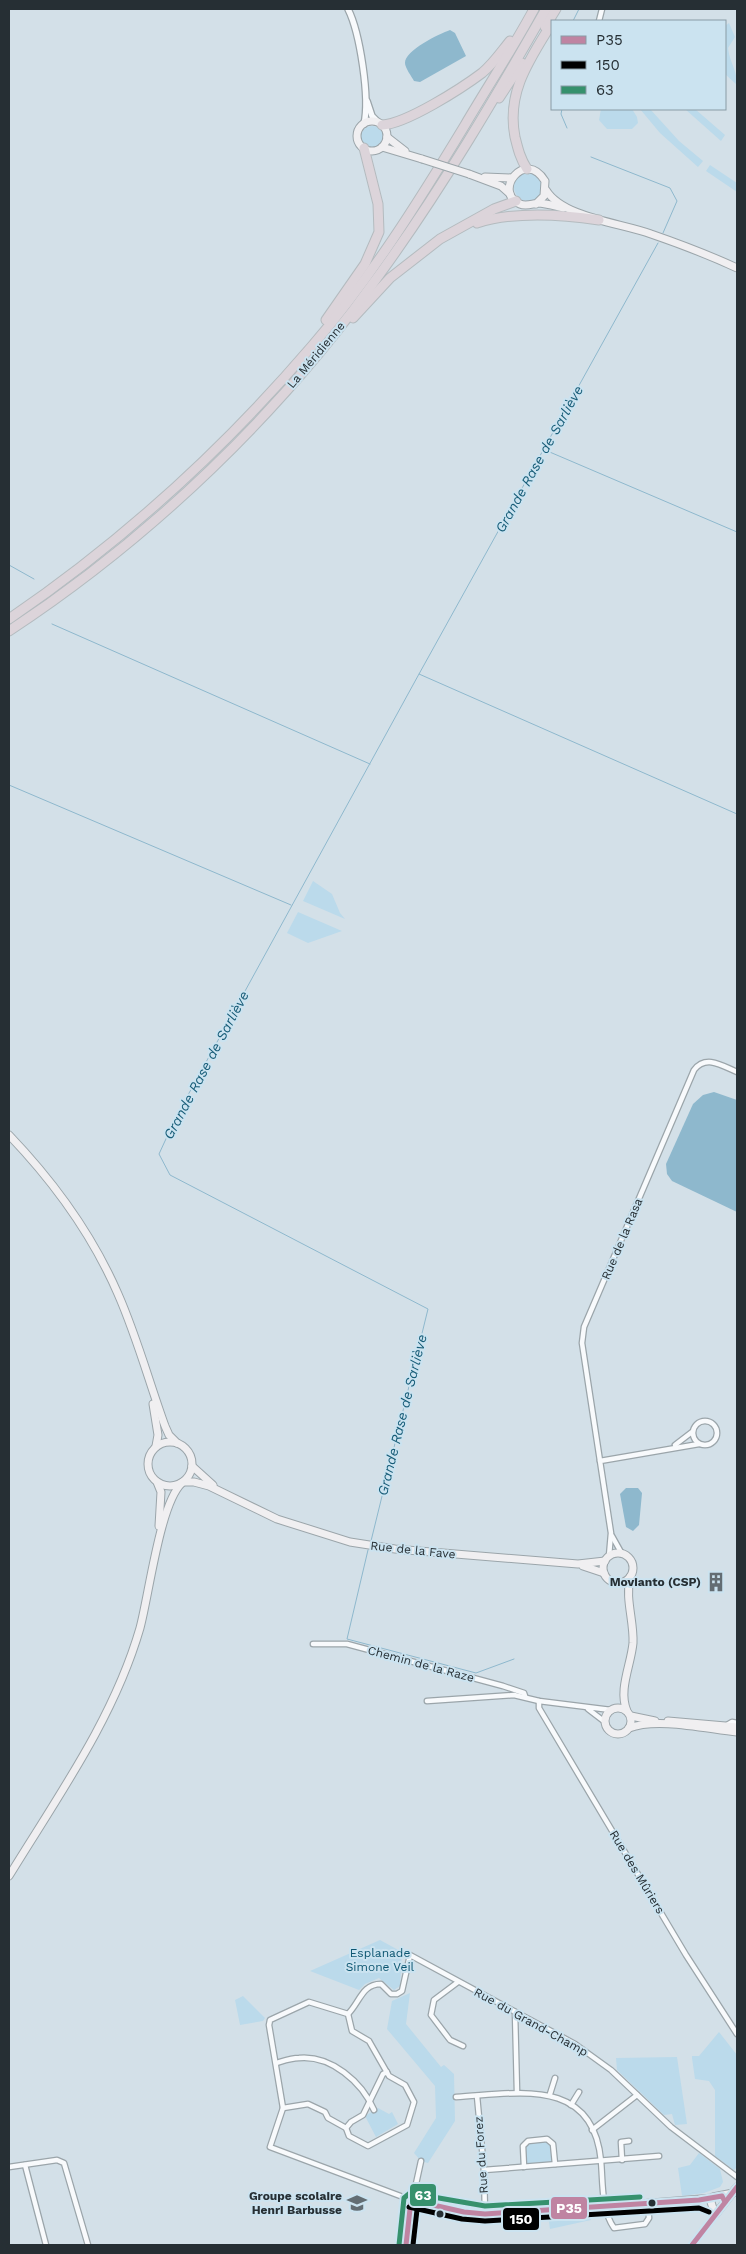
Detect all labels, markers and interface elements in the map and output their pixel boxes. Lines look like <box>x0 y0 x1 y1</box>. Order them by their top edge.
legend <box>551 20 726 110</box>
text: P35 <box>596 31 623 49</box>
text: 150 <box>596 56 620 74</box>
text: 63 <box>596 81 614 99</box>
street label: La Méridienne <box>284 319 348 391</box>
water label: Grande Rase de Sarliève <box>492 383 586 535</box>
water label: Grande Rase de Sarliève <box>160 988 252 1142</box>
street label: Rue de la Rasa <box>599 1196 646 1282</box>
water label: Grande Rase de Sarliève <box>374 1333 430 1497</box>
street label: Rue de la Fave <box>370 1539 456 1561</box>
building icon: Movianto (CSP) <box>705 1571 727 1593</box>
place label: Movianto (CSP) <box>610 1575 701 1589</box>
street label: Chemin de la Raze <box>366 1643 476 1685</box>
street label: Rue des Mûriers <box>607 1828 667 1916</box>
park label: Esplanade Simone Veil <box>346 1946 415 1974</box>
street label: Rue du Grand-Champ <box>472 1985 590 2059</box>
street label: Rue du Forez <box>471 2116 491 2194</box>
line badge: 63 <box>409 2183 437 2207</box>
text: 63 <box>415 2187 431 2203</box>
place label: Groupe scolaire Henri Barbusse <box>249 2189 342 2217</box>
school or university icon: Groupe scolaire Henri Barbusse <box>346 2192 368 2214</box>
line badge: P35 <box>550 2196 588 2220</box>
unlabelled marker <box>647 2198 657 2208</box>
text: P35 <box>556 2200 582 2216</box>
line badge: 150 <box>502 2207 540 2231</box>
unlabelled marker <box>435 2209 445 2219</box>
text: 150 <box>509 2211 533 2227</box>

